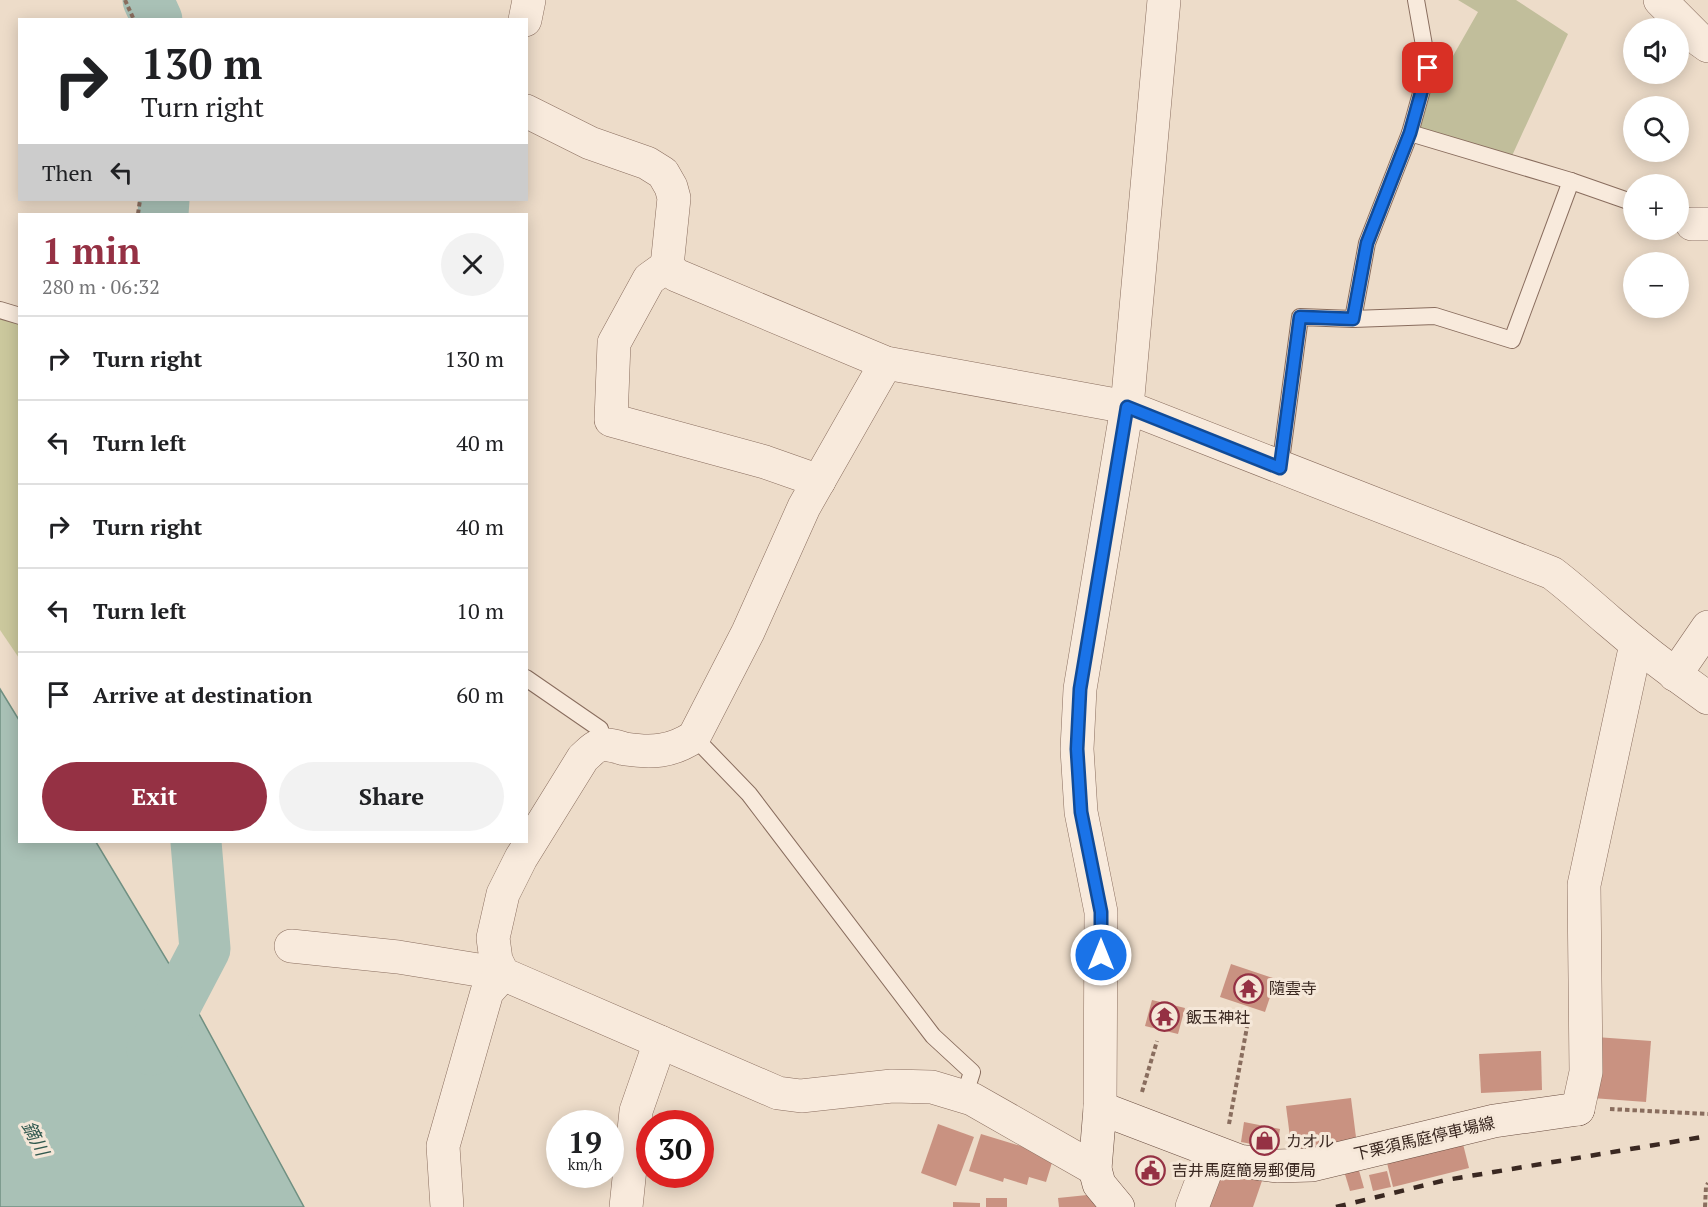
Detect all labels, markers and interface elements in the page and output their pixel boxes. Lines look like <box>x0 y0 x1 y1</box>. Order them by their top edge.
map controls <box>1623 18 1689 318</box>
button: sound <box>1623 18 1689 84</box>
text: 130 m <box>141 35 262 91</box>
icon: right <box>42 42 120 120</box>
pin <box>1402 42 1453 93</box>
icon: arrive <box>1411 51 1444 84</box>
text: Turn right <box>141 89 264 125</box>
button: search <box>1623 96 1689 162</box>
icon: left <box>105 156 138 189</box>
text: Then <box>42 158 93 187</box>
button: + <box>1623 174 1689 240</box>
text: 1 min <box>42 227 140 274</box>
button: close <box>441 233 504 296</box>
button: − <box>1623 252 1689 318</box>
text: 280 m · 06:32 <box>42 273 160 300</box>
icon: right <box>42 342 75 375</box>
text: Turn right <box>93 344 202 373</box>
text: 130 m <box>444 344 504 373</box>
icon: left <box>42 426 75 459</box>
text: Turn left <box>93 428 186 457</box>
text: 40 m <box>456 428 504 457</box>
icon: right <box>42 510 75 543</box>
text: Turn right <box>93 512 202 541</box>
text: 40 m <box>456 512 504 541</box>
icon: left <box>42 594 75 627</box>
text: Turn left <box>93 596 186 625</box>
text: 10 m <box>456 596 504 625</box>
icon: arrive <box>42 678 75 711</box>
text: Arrive at destination <box>93 680 312 709</box>
text: 60 m <box>456 680 504 709</box>
button: Exit <box>42 762 267 831</box>
button: Share <box>279 762 504 831</box>
position arrow <box>1069 923 1133 987</box>
temple icon: 隨雲寺 <box>1232 972 1264 1004</box>
place label: 隨雲寺 <box>1269 977 1317 999</box>
temple icon: 飯玉神社 <box>1149 1001 1181 1033</box>
place label: 飯玉神社 <box>1186 1006 1250 1028</box>
speed limit sign: 30 <box>636 1110 714 1188</box>
street label: 下栗須馬庭停車場線 <box>1351 1111 1497 1165</box>
water label: 鏑川 <box>17 1117 56 1161</box>
text: 19 <box>568 1122 602 1162</box>
shop icon: カオル <box>1249 1125 1281 1157</box>
place label: カオル <box>1286 1130 1334 1152</box>
text: km/h <box>568 1154 602 1174</box>
public building icon: 吉井馬庭簡易郵便局 <box>1135 1154 1167 1186</box>
place label: 吉井馬庭簡易郵便局 <box>1172 1159 1316 1181</box>

